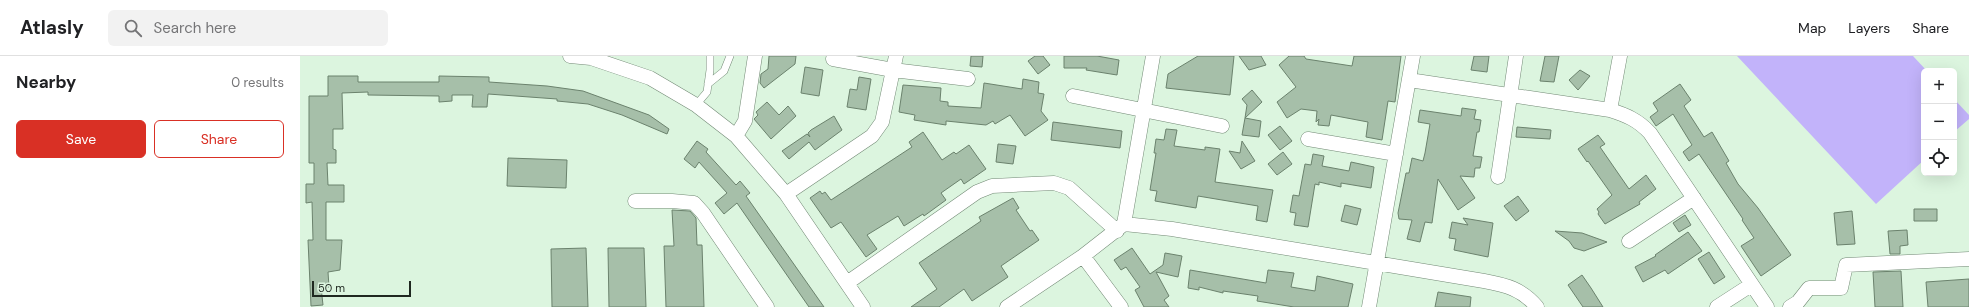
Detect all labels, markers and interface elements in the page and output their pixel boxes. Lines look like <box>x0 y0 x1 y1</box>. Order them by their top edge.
search box <box>108 10 388 46</box>
text: Atlasly <box>20 15 84 40</box>
icon: search <box>122 17 144 39</box>
text: Search here <box>154 18 236 38</box>
text: Map <box>1798 19 1826 37</box>
text: Layers <box>1848 19 1890 37</box>
text: Share <box>1912 19 1949 37</box>
map controls <box>1921 68 1957 176</box>
button: + <box>1921 68 1957 104</box>
text: Nearby <box>16 71 76 93</box>
text: 0 results <box>231 74 284 91</box>
button: − <box>1921 104 1957 140</box>
button: Save <box>16 120 146 158</box>
button: Share <box>154 120 284 158</box>
button: locate <box>1921 140 1957 176</box>
scale bar <box>312 279 411 298</box>
text: 50 m <box>318 281 345 295</box>

